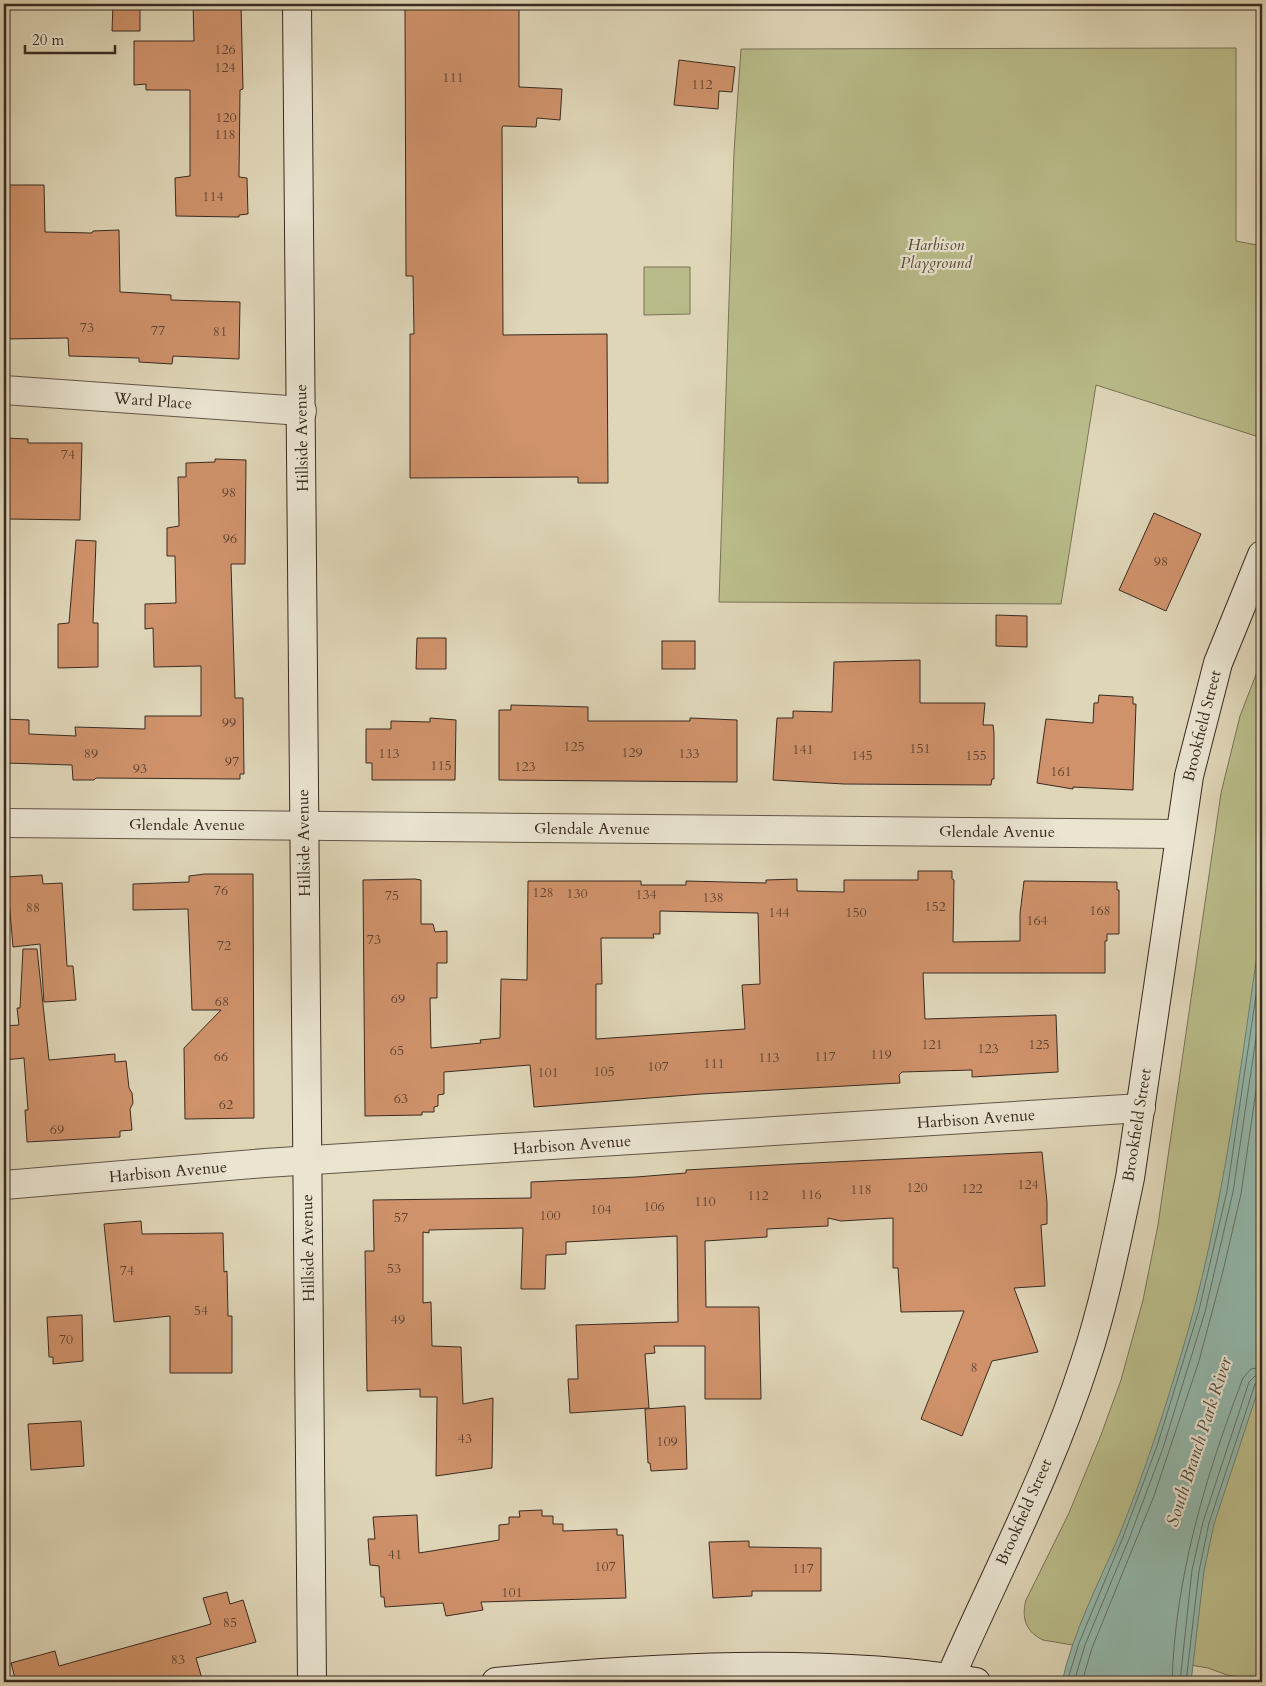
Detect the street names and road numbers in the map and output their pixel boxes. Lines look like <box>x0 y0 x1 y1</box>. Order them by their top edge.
street label: Hillside Avenue <box>290 384 314 492</box>
street label: Ward Place <box>112 387 193 415</box>
street label: Brookfield Street <box>1178 668 1226 784</box>
street label: Hillside Avenue <box>292 789 316 897</box>
street label: Glendale Avenue <box>129 814 245 836</box>
street label: Glendale Avenue <box>534 818 650 840</box>
street label: Glendale Avenue <box>939 821 1055 843</box>
street label: Brookfield Street <box>1117 1067 1157 1183</box>
street label: Harbison Avenue <box>916 1104 1036 1134</box>
street label: Harbison Avenue <box>512 1130 632 1160</box>
street label: Harbison Avenue <box>108 1156 228 1188</box>
street label: Hillside Avenue <box>296 1194 320 1302</box>
street label: Brookfield Street <box>991 1455 1057 1569</box>

